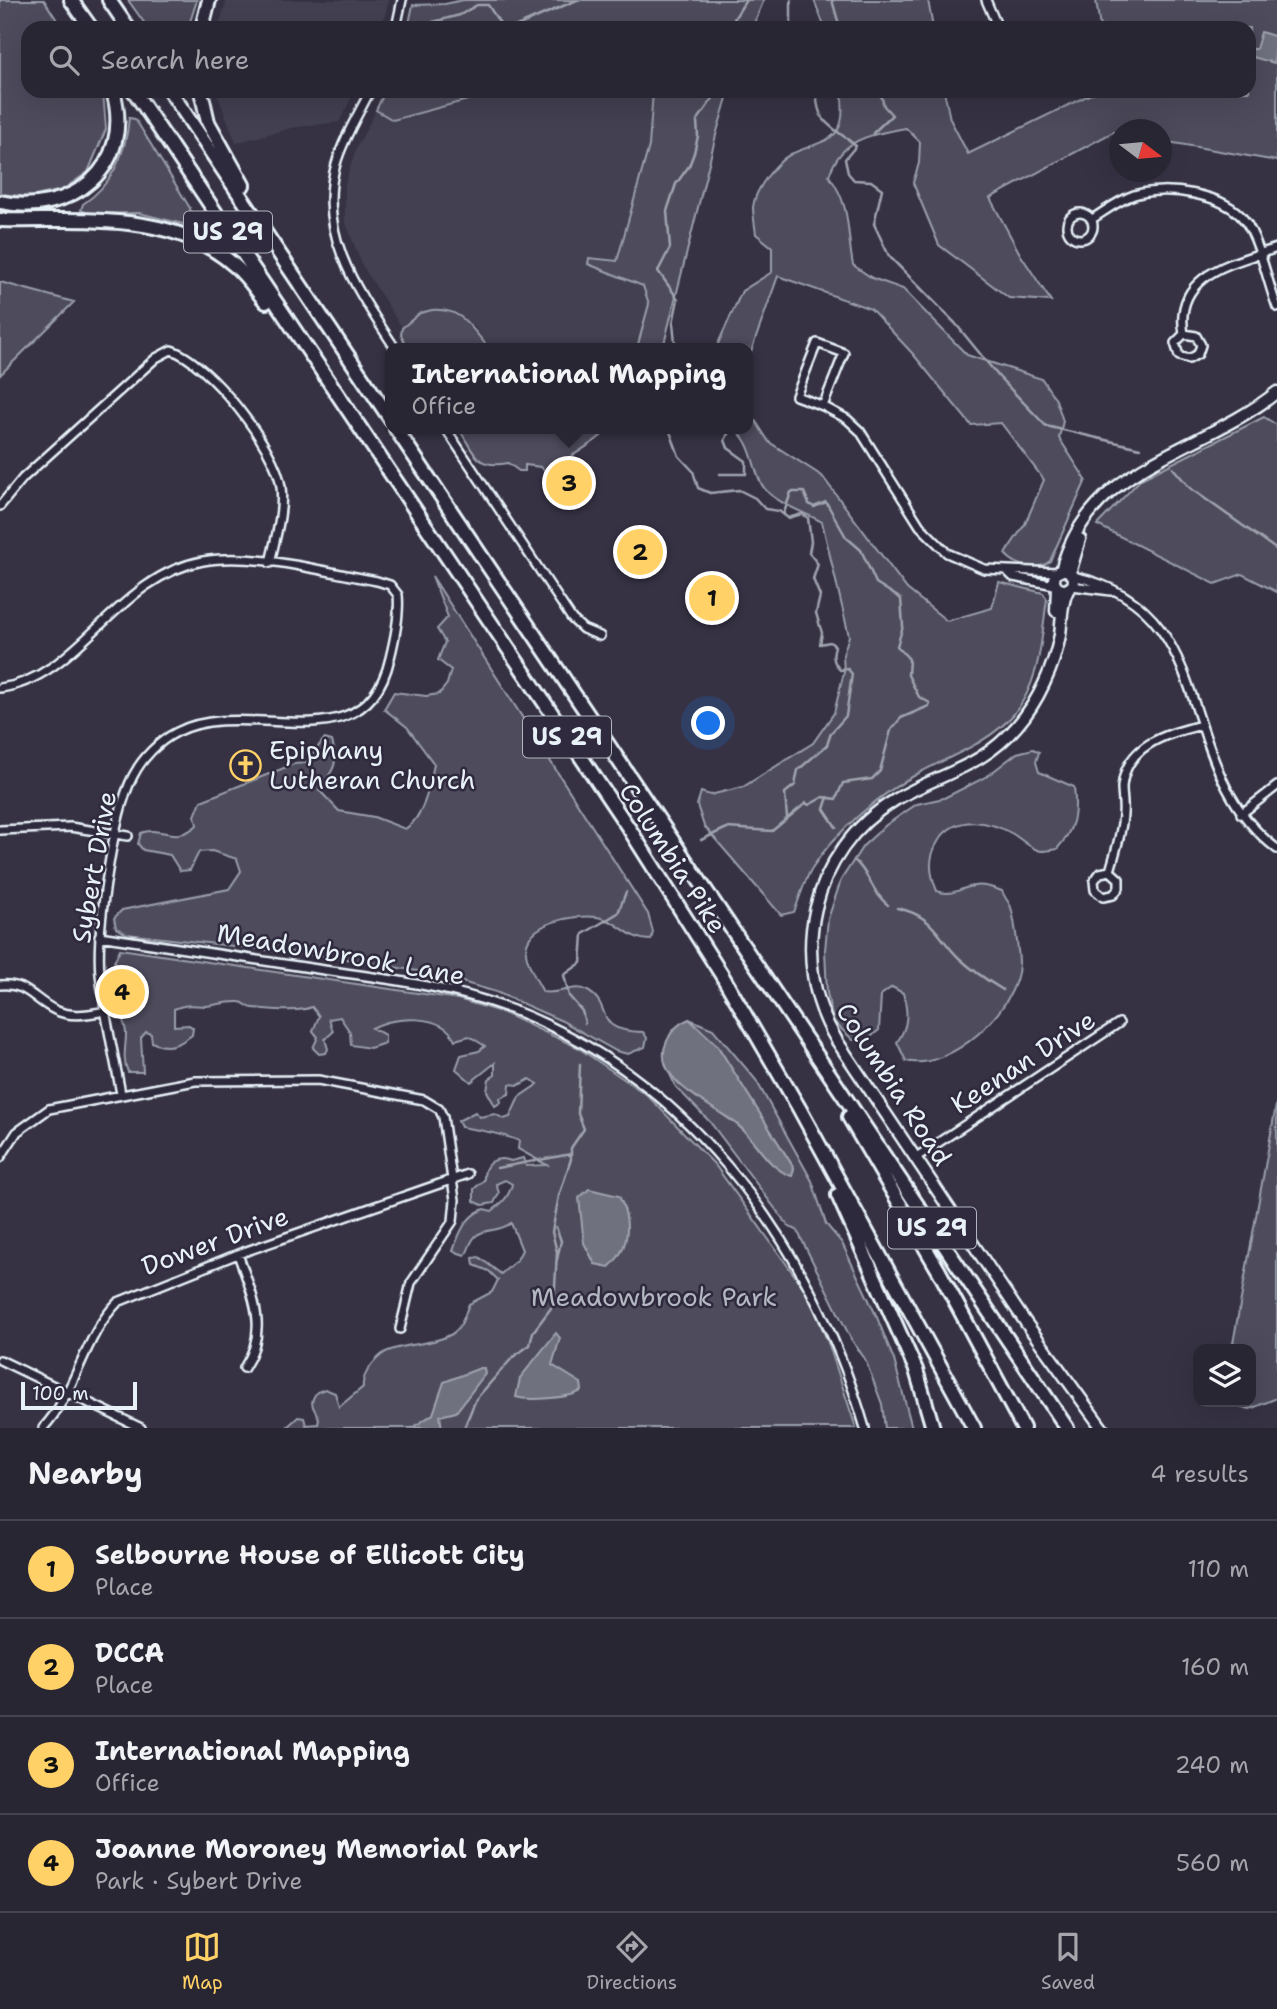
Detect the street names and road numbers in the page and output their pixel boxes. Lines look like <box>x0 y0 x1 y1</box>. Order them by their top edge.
road number: US 29 <box>184 212 272 253</box>
road number: US 29 <box>523 716 611 758</box>
street label: Columbia Pike <box>612 775 735 940</box>
street label: Sybert Drive <box>63 788 124 946</box>
street label: Meadowbrook Lane <box>214 914 468 993</box>
street label: Columbia Road <box>829 995 960 1172</box>
street label: Keenan Drive <box>944 1002 1102 1121</box>
street label: Dower Drive <box>137 1198 293 1283</box>
road number: US 29 <box>888 1208 976 1248</box>

